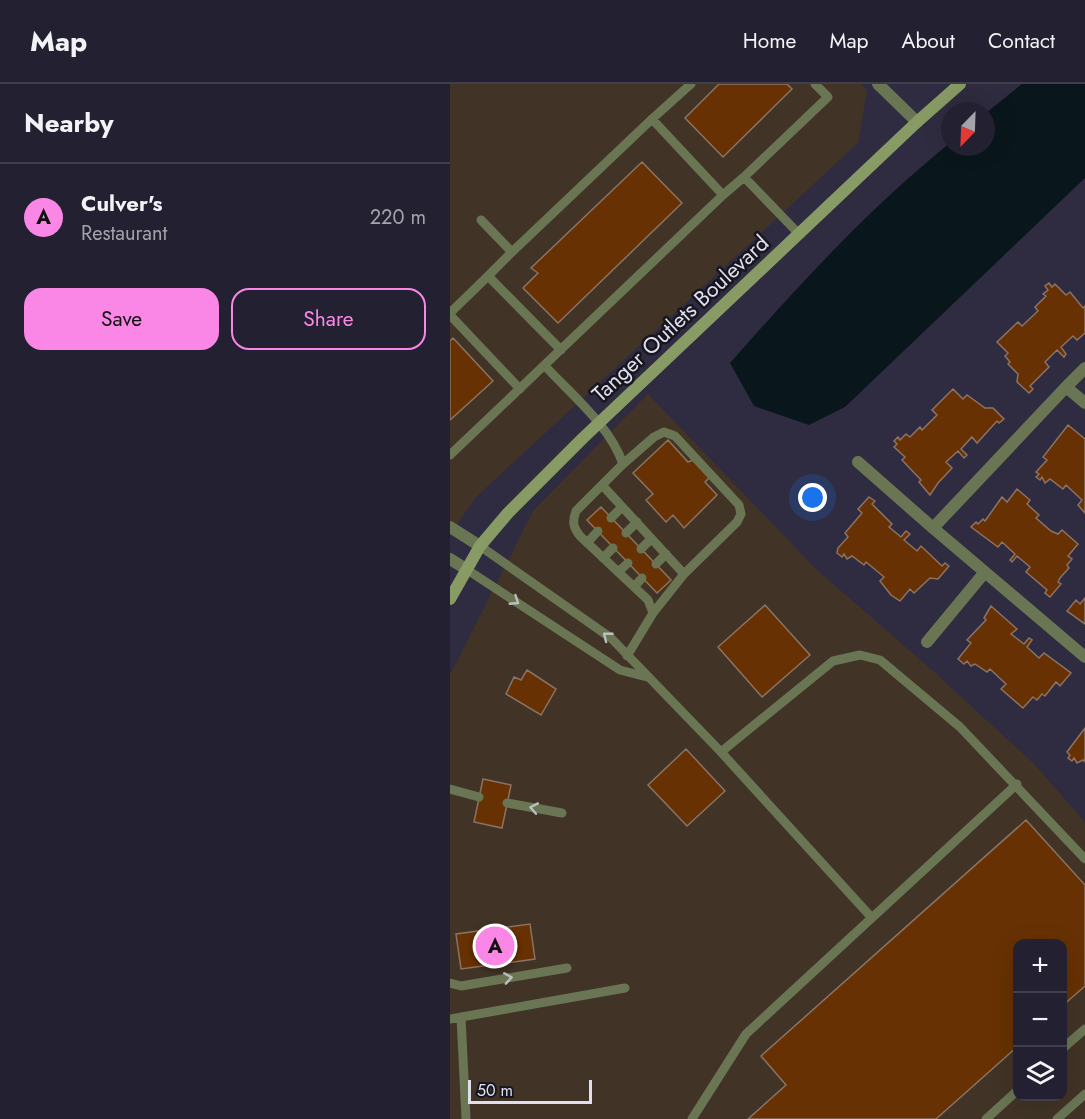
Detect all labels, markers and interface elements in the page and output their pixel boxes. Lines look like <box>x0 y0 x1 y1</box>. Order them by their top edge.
text: Map <box>30 21 87 62</box>
text: Home <box>743 26 796 56</box>
text: Map <box>829 26 869 56</box>
text: About <box>902 26 955 56</box>
text: Contact <box>988 26 1055 56</box>
north arrow <box>941 102 995 156</box>
text: Nearby <box>24 104 113 142</box>
text: Culver's <box>81 187 163 219</box>
text: A <box>36 203 51 232</box>
text: 220 m <box>370 203 426 232</box>
text: Restaurant <box>81 219 167 248</box>
street label: Tanger Outlets Boulevard <box>584 227 776 409</box>
button: Save <box>24 288 219 350</box>
button: Share <box>231 288 426 350</box>
your location <box>798 483 827 512</box>
one-way arrow <box>508 594 519 605</box>
one-way arrow <box>602 632 613 643</box>
one-way arrow <box>530 802 540 815</box>
pin: A <box>476 924 514 968</box>
map controls <box>1013 939 1067 1101</box>
button: + <box>1013 939 1067 993</box>
one-way arrow <box>502 972 512 985</box>
button: − <box>1013 993 1067 1047</box>
button: layers <box>1013 1047 1067 1101</box>
scale bar <box>468 1077 592 1104</box>
text: 50 m <box>477 1079 513 1102</box>

